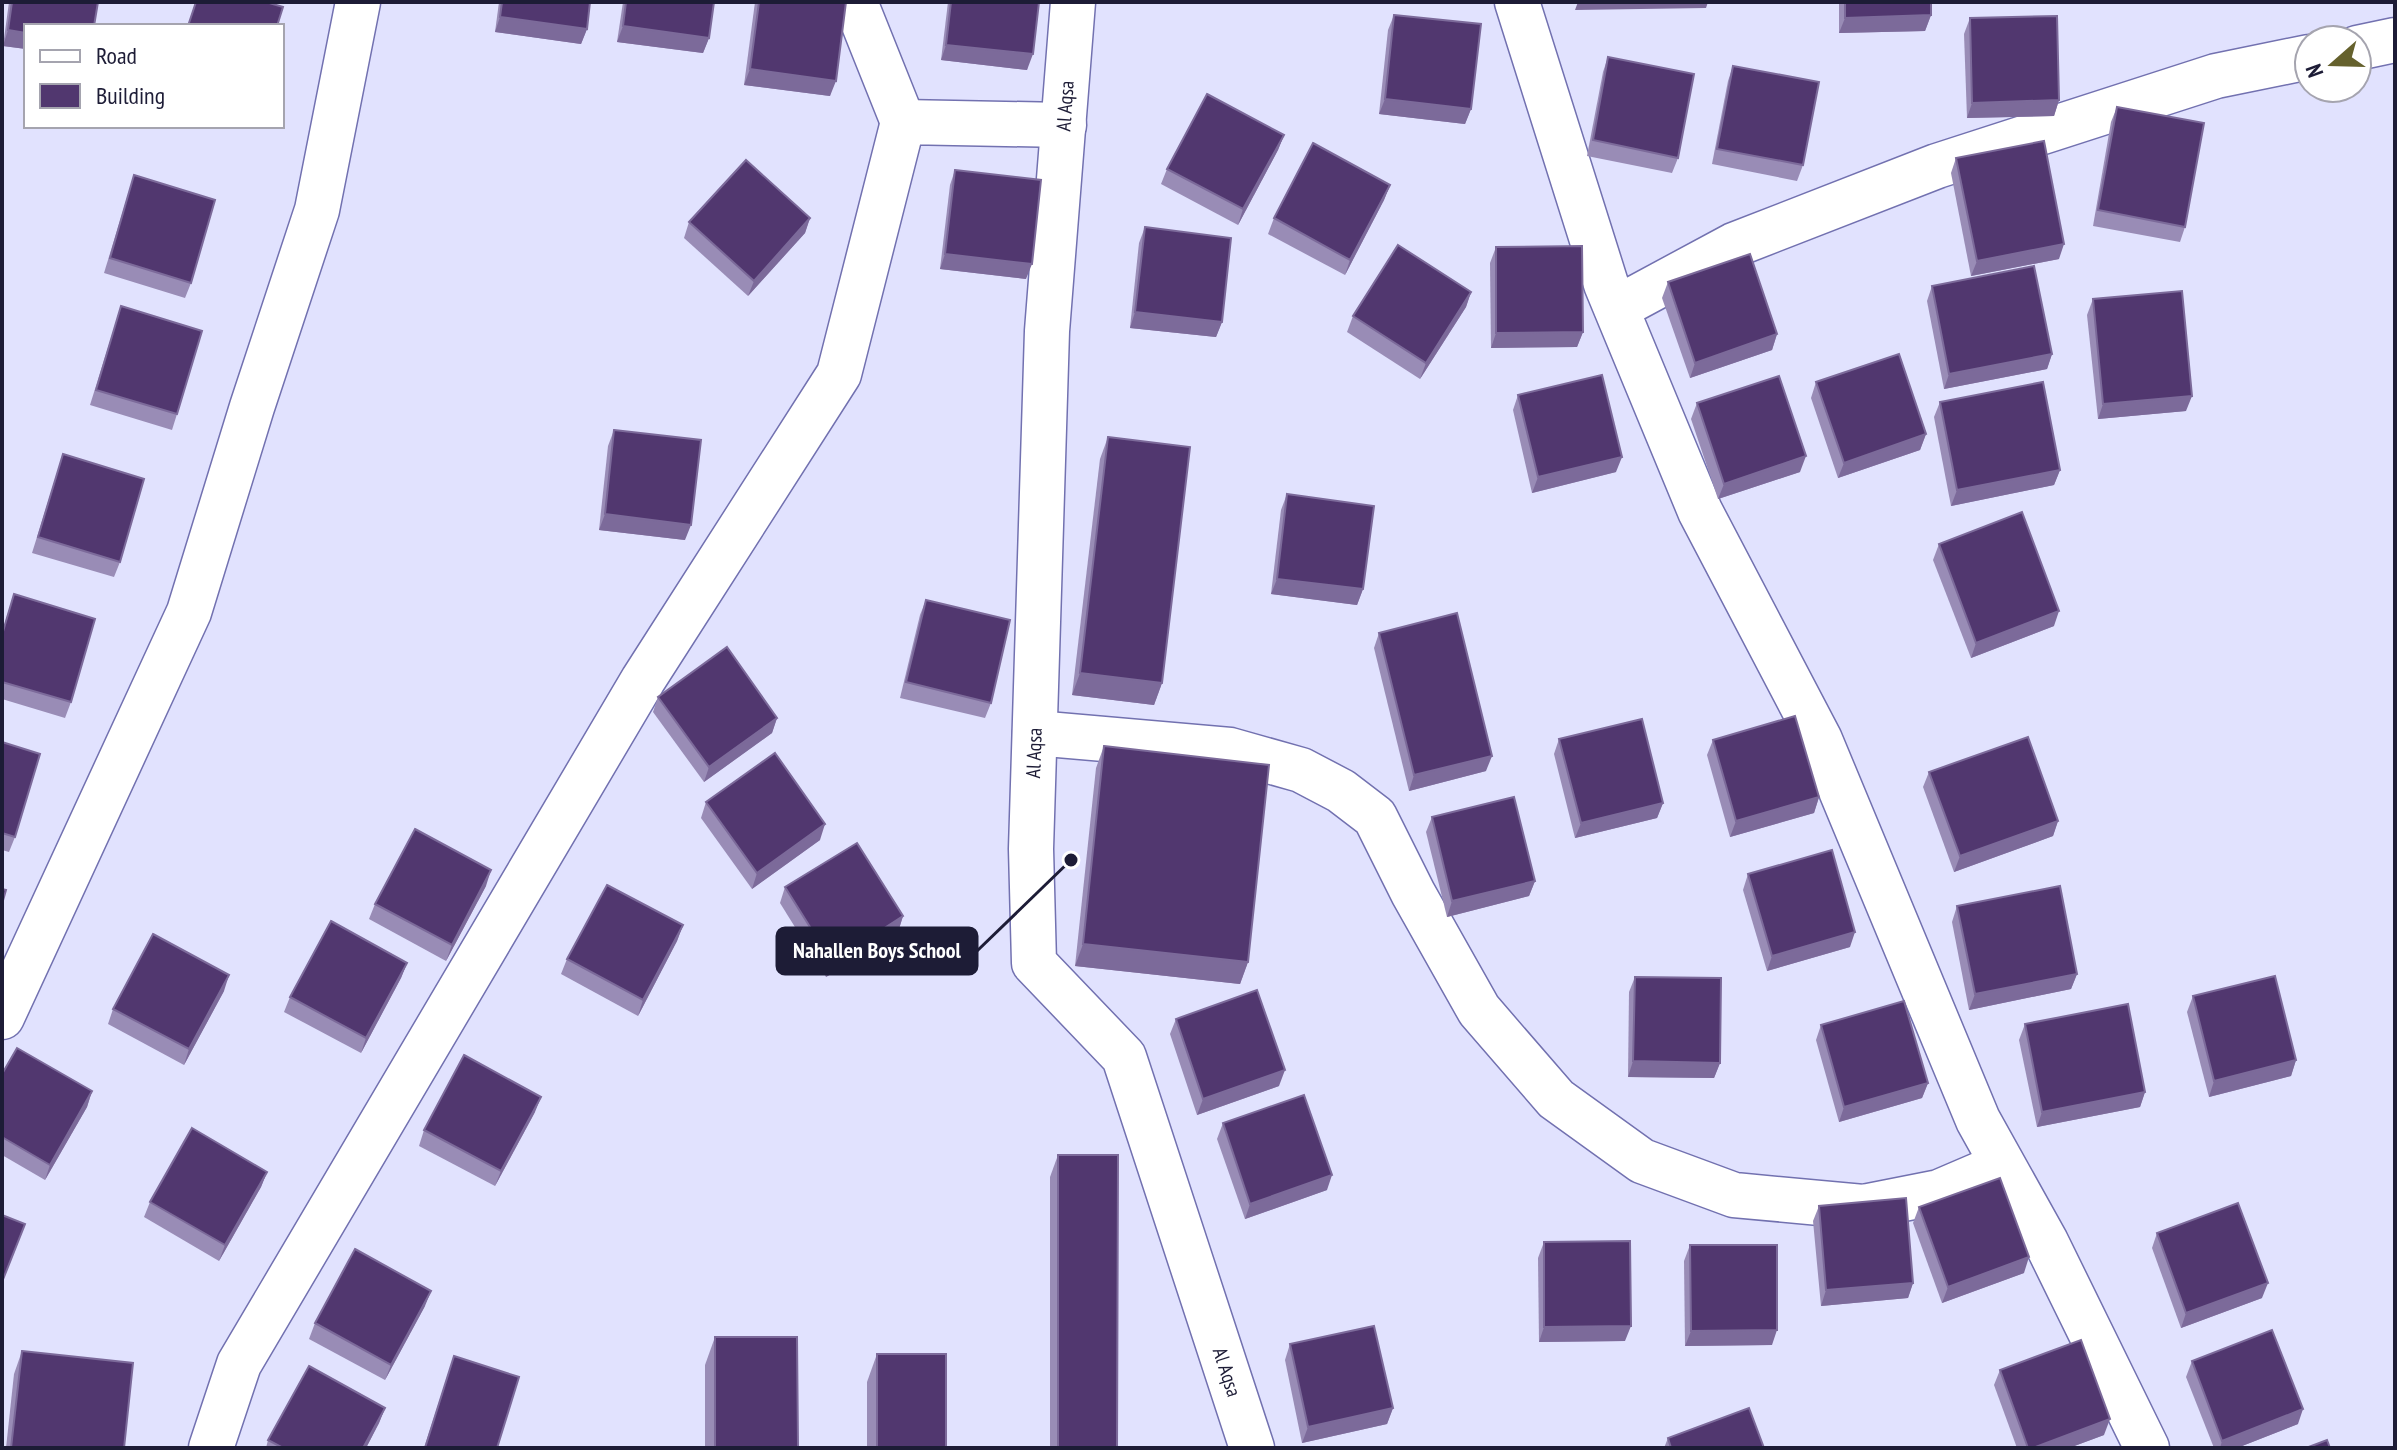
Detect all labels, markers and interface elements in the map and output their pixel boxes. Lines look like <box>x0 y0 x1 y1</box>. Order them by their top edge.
legend <box>24 24 284 128</box>
north arrow <box>2293 24 2373 104</box>
text: Road <box>96 40 137 71</box>
text: N <box>2299 60 2329 81</box>
text: Building <box>96 80 165 111</box>
street label: Al Aqsa <box>1050 80 1080 132</box>
street label: Al Aqsa <box>1020 727 1048 779</box>
callout: Nahallen Boys School <box>777 928 977 974</box>
text: Nahallen Boys School <box>793 936 962 964</box>
street label: Al Aqsa <box>1207 1344 1247 1400</box>

